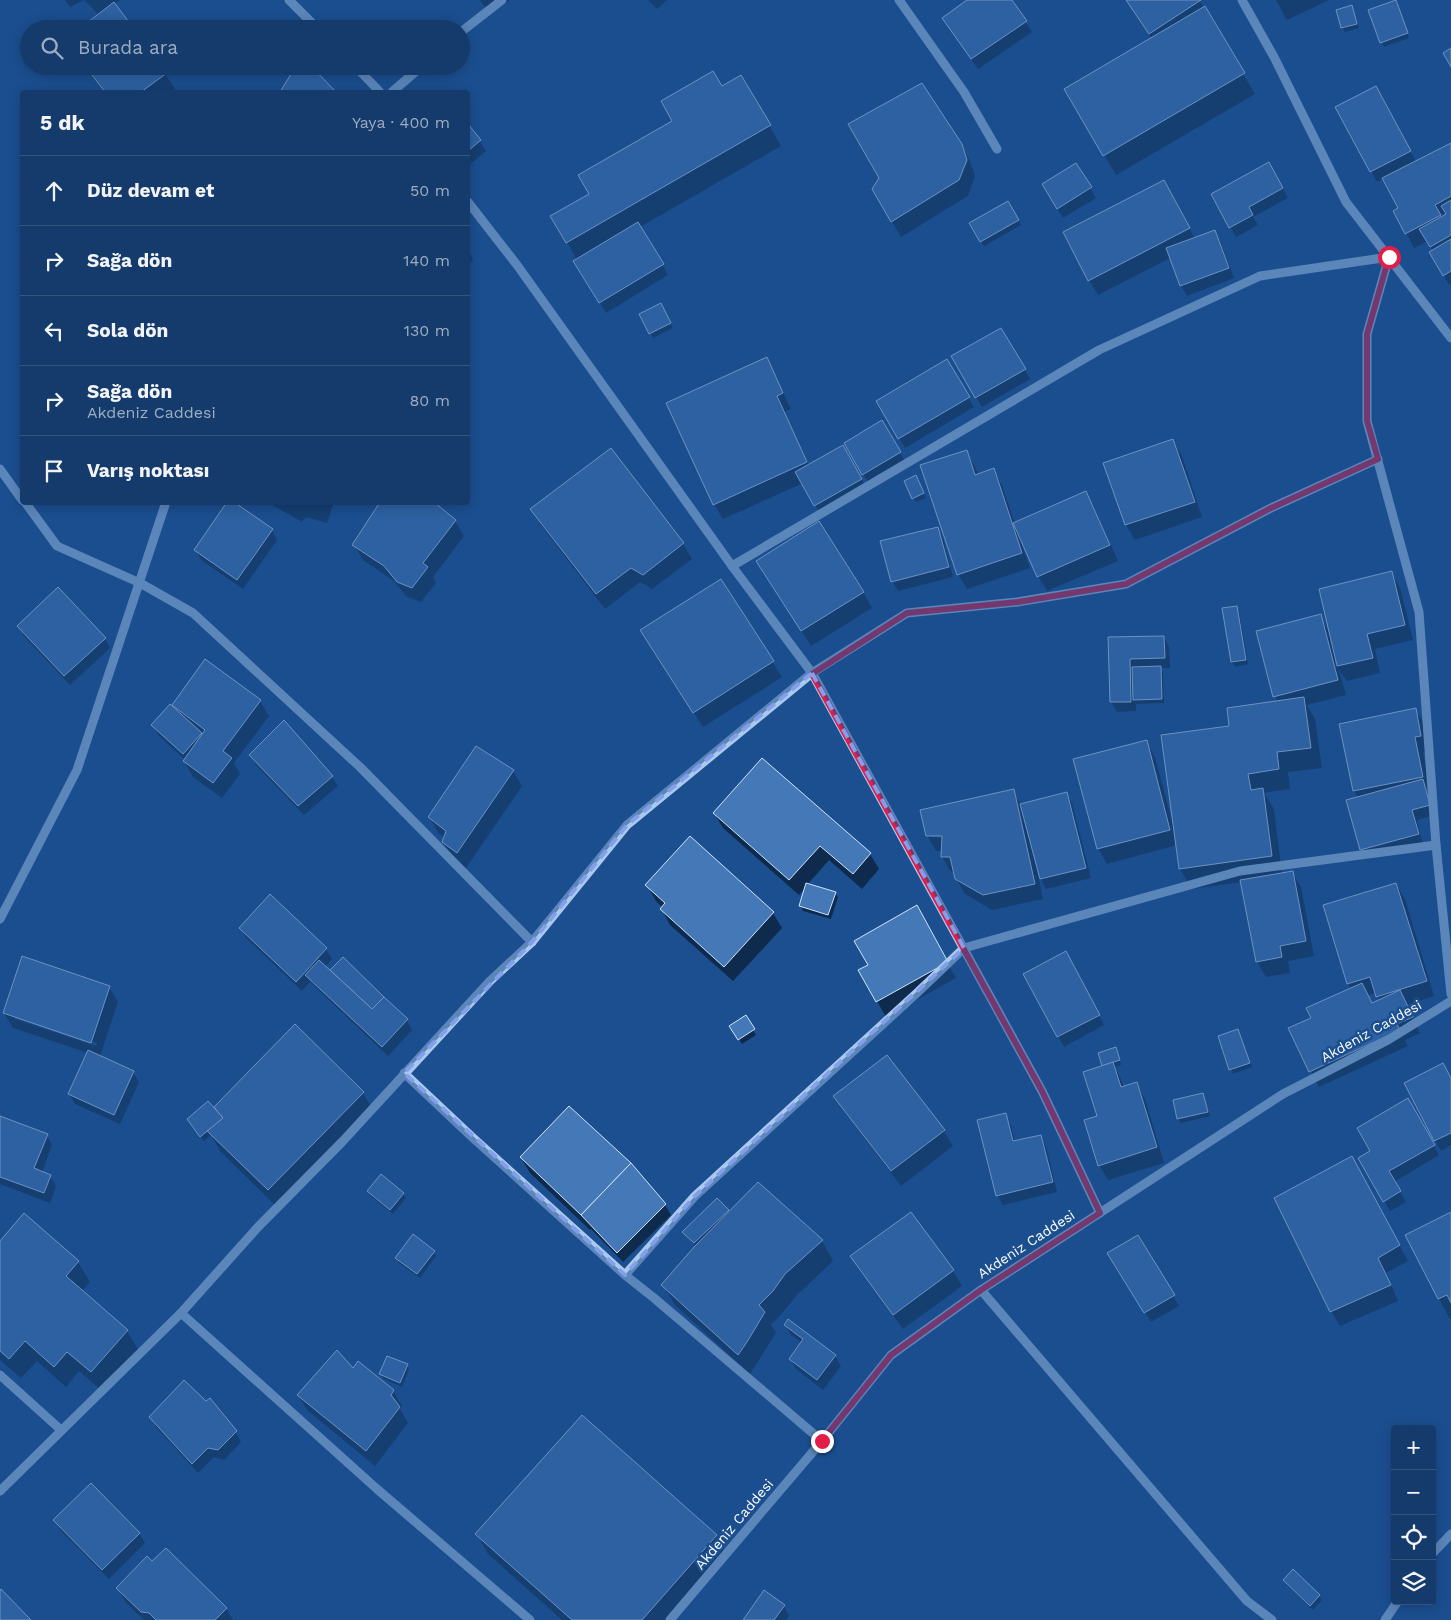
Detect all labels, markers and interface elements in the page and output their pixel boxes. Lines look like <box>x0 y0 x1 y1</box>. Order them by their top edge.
search box <box>20 20 470 75</box>
icon: search <box>38 34 66 62</box>
text: Burada ara <box>78 36 178 59</box>
text: 5 dk <box>40 110 84 135</box>
text: Yaya · 400 m <box>352 113 450 132</box>
icon: ahead <box>40 177 68 205</box>
text: Düz devam et <box>87 179 214 202</box>
text: 50 m <box>410 181 450 200</box>
route start <box>1378 246 1401 269</box>
icon: right <box>40 247 68 275</box>
text: Sağa dön <box>87 249 172 272</box>
text: 140 m <box>403 251 450 270</box>
icon: left <box>40 317 68 345</box>
text: Sola dön <box>87 319 168 342</box>
text: 130 m <box>404 321 450 340</box>
text: Sağa dön <box>87 380 172 403</box>
icon: right <box>40 387 68 415</box>
text: 80 m <box>409 391 450 410</box>
text: Akdeniz Caddesi <box>87 403 216 422</box>
icon: arrive <box>40 457 68 485</box>
text: Varış noktası <box>87 459 209 482</box>
street label: Akdeniz Caddesi <box>1318 997 1424 1065</box>
street label: Akdeniz Caddesi <box>974 1207 1078 1281</box>
map controls <box>1391 1425 1436 1605</box>
button: + <box>1391 1425 1436 1470</box>
route end <box>811 1430 834 1453</box>
button: − <box>1391 1470 1436 1515</box>
street label: Akdeniz Caddesi <box>692 1476 776 1572</box>
button: locate <box>1391 1515 1436 1560</box>
button: layers <box>1391 1560 1436 1605</box>

